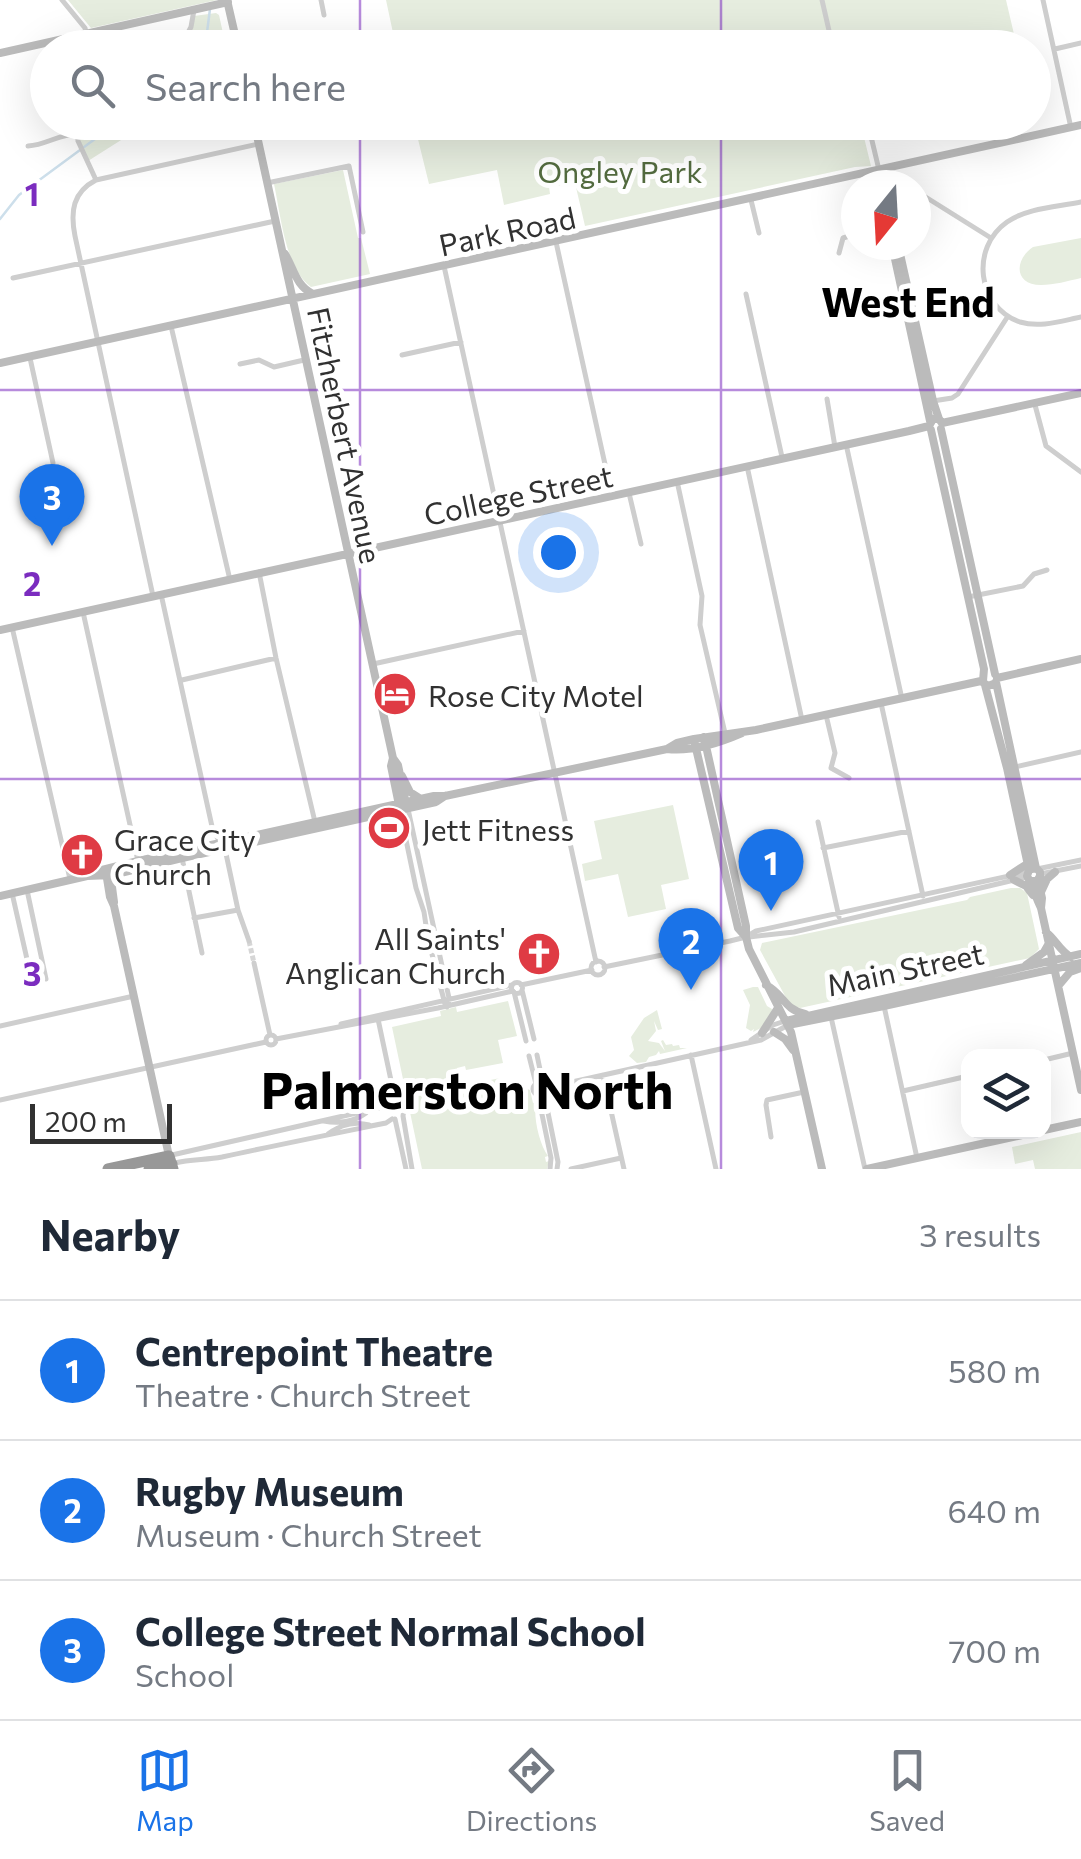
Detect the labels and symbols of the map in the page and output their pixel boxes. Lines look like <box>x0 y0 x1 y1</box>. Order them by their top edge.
park label: Ongley Park <box>537 152 703 189</box>
north arrow <box>841 170 931 260</box>
text: 1 <box>25 173 39 213</box>
street label: Park Road <box>435 197 579 263</box>
district label: West End <box>821 276 995 325</box>
street label: Fitzherbert Avenue <box>301 304 391 566</box>
street label: College Street <box>420 456 616 532</box>
pin: 3 <box>20 464 84 546</box>
your location <box>533 527 584 578</box>
text: 2 <box>23 563 41 603</box>
hotel icon: Rose City Motel <box>372 671 418 717</box>
place label: Rose City Motel <box>428 676 644 713</box>
sports icon: Jett Fitness <box>366 805 412 851</box>
place label: Jett Fitness <box>422 810 574 847</box>
place label: Grace City Church <box>114 820 256 891</box>
pin: 1 <box>738 828 804 911</box>
church icon: Grace City Church <box>59 832 105 878</box>
pin: 2 <box>658 908 724 990</box>
place label: All Saints' Anglican Church <box>285 919 506 990</box>
church icon: All Saints' Anglican Church <box>516 931 562 977</box>
street label: Main Street <box>823 933 987 1003</box>
text: 3 <box>23 953 41 993</box>
district label: Palmerston North <box>261 1058 673 1119</box>
scale bar <box>30 1099 172 1144</box>

